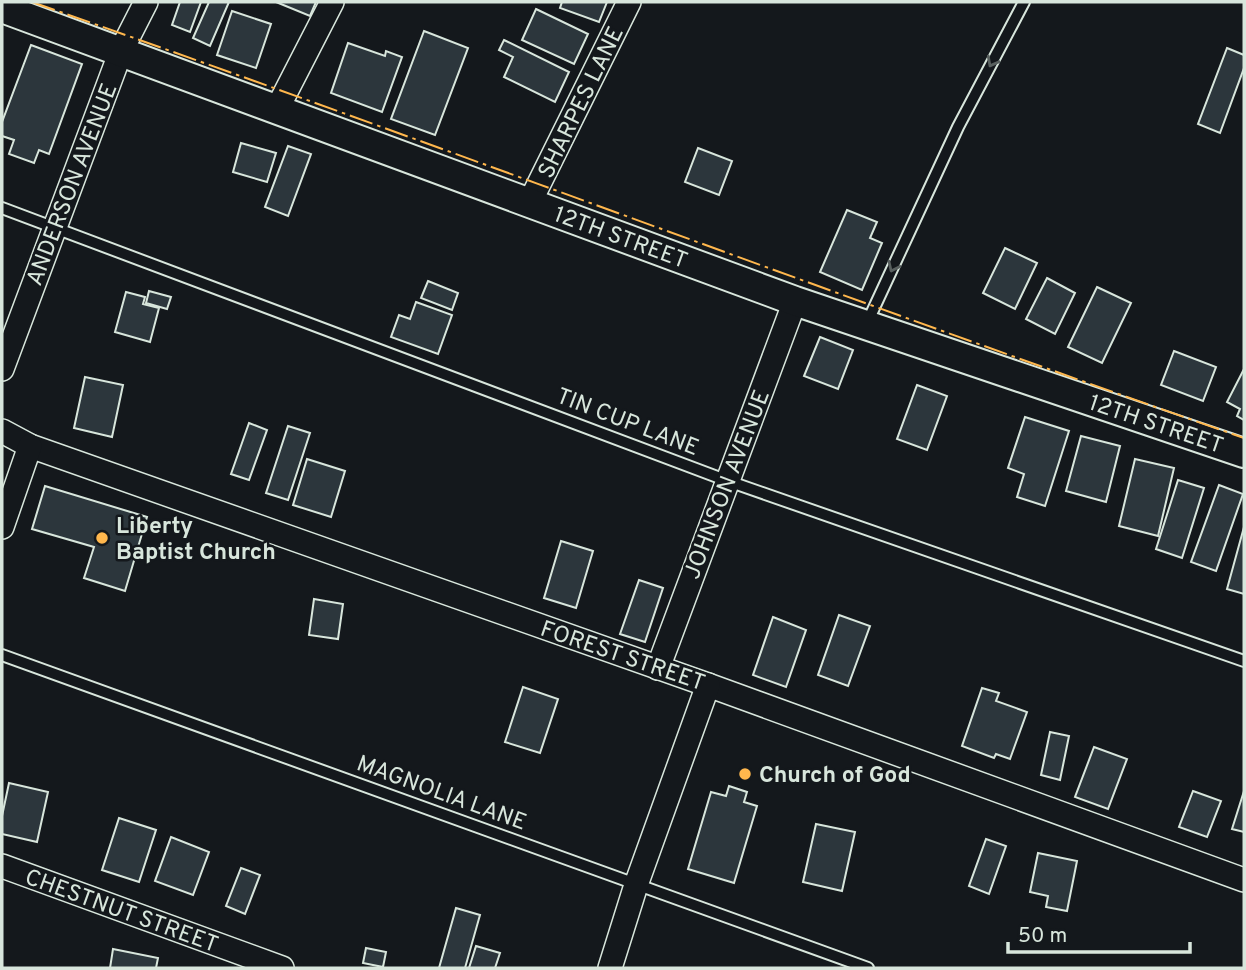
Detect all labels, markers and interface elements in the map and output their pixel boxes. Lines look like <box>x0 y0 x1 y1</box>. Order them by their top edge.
street label: SHARPES LANE <box>533 22 632 184</box>
one-way arrow <box>987 55 1001 67</box>
street label: ANDERSON AVENUE <box>21 80 125 290</box>
street label: 12TH STREET <box>549 201 691 277</box>
one-way arrow <box>887 259 901 272</box>
street label: TIN CUP LANE <box>552 383 703 464</box>
street label: JOHNSON AVENUE <box>679 386 778 584</box>
street label: 12TH STREET <box>1085 390 1227 462</box>
place label: Liberty Baptist Church <box>116 513 276 568</box>
marker: Liberty Baptist Church <box>94 530 110 546</box>
street label: FOREST STREET <box>536 616 708 699</box>
street label: MAGNOLIA LANE <box>352 750 530 839</box>
place label: Church of God <box>759 762 911 791</box>
marker: Church of God <box>737 766 753 782</box>
street label: CHESTNUT STREET <box>21 864 222 961</box>
scale bar <box>1008 911 1190 955</box>
text: 50 m <box>1018 923 1067 950</box>

